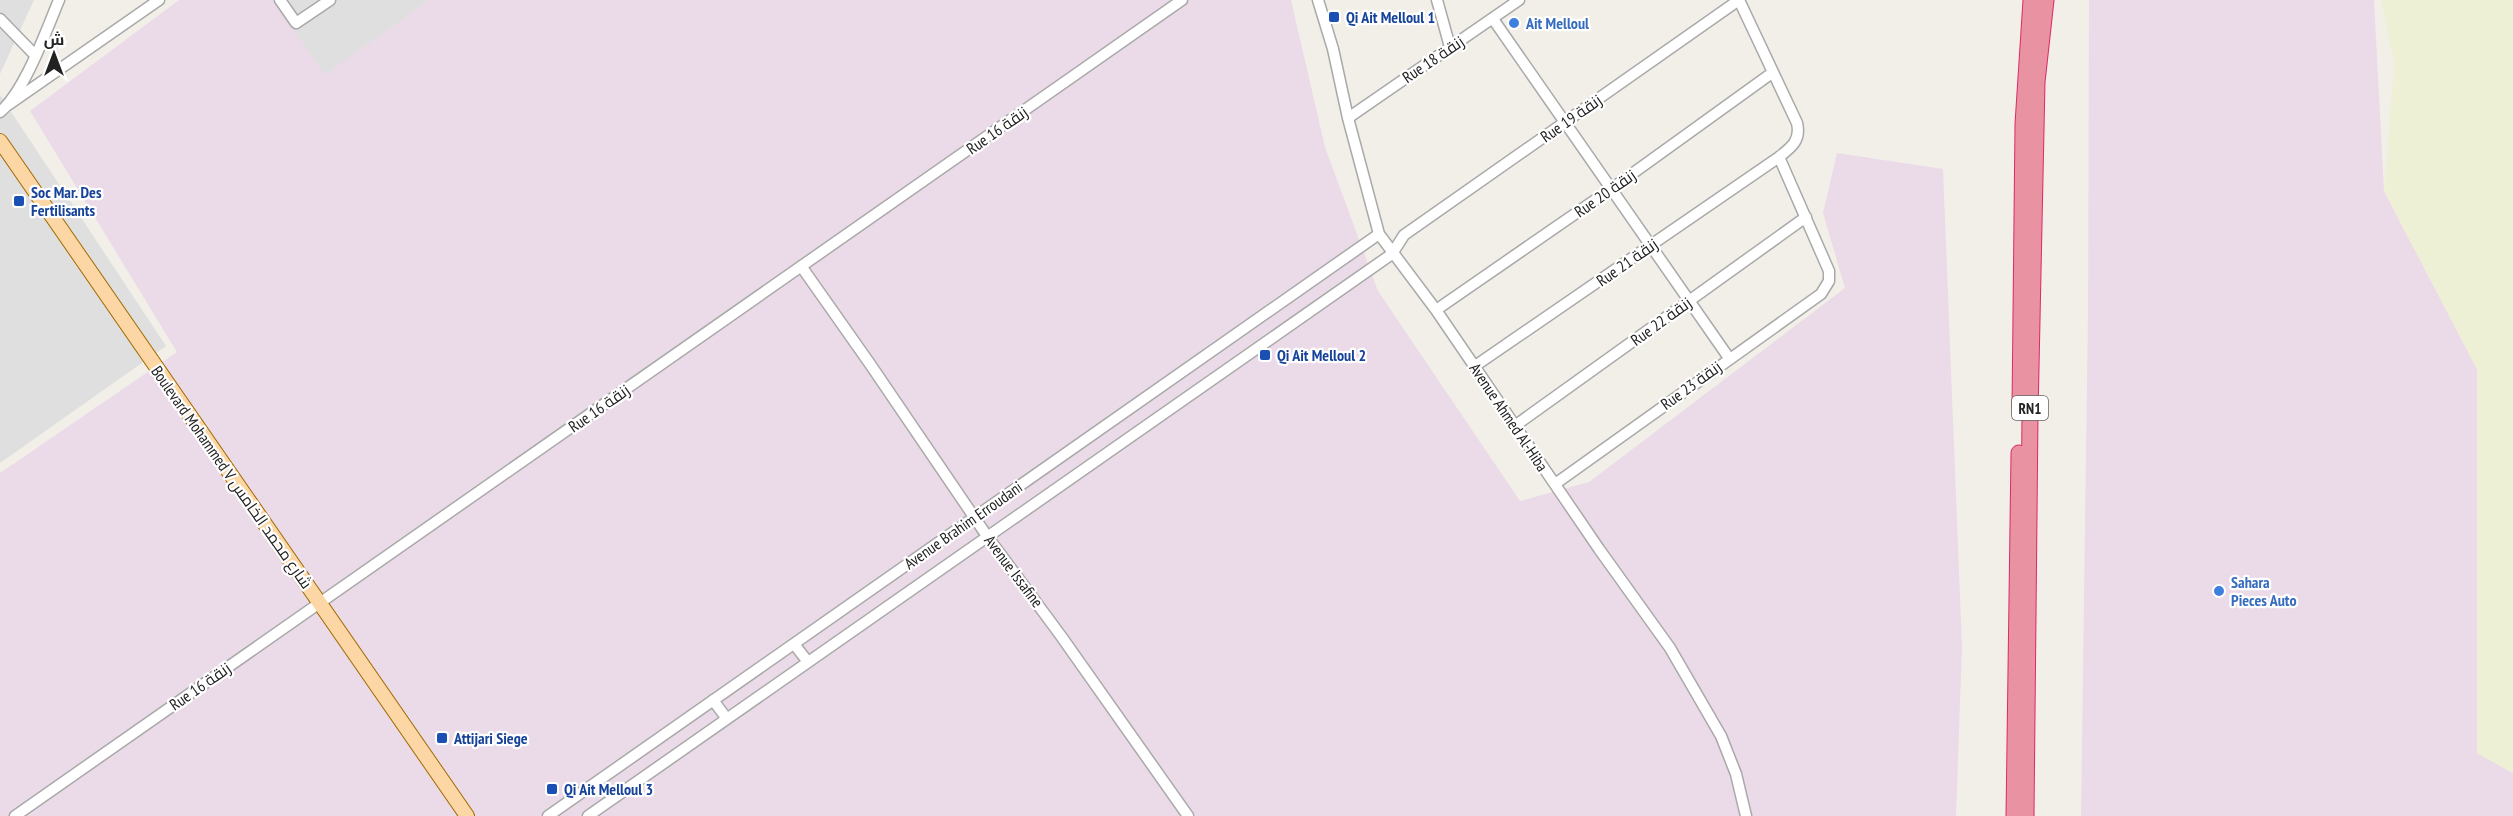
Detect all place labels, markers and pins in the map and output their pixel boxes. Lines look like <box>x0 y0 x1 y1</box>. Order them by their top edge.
place label: Qi Ait Melloul 1 <box>1346 7 1435 27</box>
marker: Qi Ait Melloul 1 <box>1327 10 1341 24</box>
place label: Ait Melloul <box>1525 13 1589 33</box>
marker: Ait Melloul <box>1507 16 1521 30</box>
place label: Soc Mar. Des Fertilisants <box>31 182 102 220</box>
marker: Soc Mar. Des Fertilisants <box>12 194 26 208</box>
place label: Qi Ait Melloul 2 <box>1277 345 1366 365</box>
marker: Qi Ait Melloul 2 <box>1258 348 1272 362</box>
place label: Sahara Pieces Auto <box>2231 572 2297 610</box>
marker: Sahara Pieces Auto <box>2212 584 2226 598</box>
place label: Attijari Siege <box>453 728 528 748</box>
marker: Attijari Siege <box>435 731 449 745</box>
place label: Qi Ait Melloul 3 <box>564 779 653 799</box>
marker: Qi Ait Melloul 3 <box>545 782 559 796</box>

